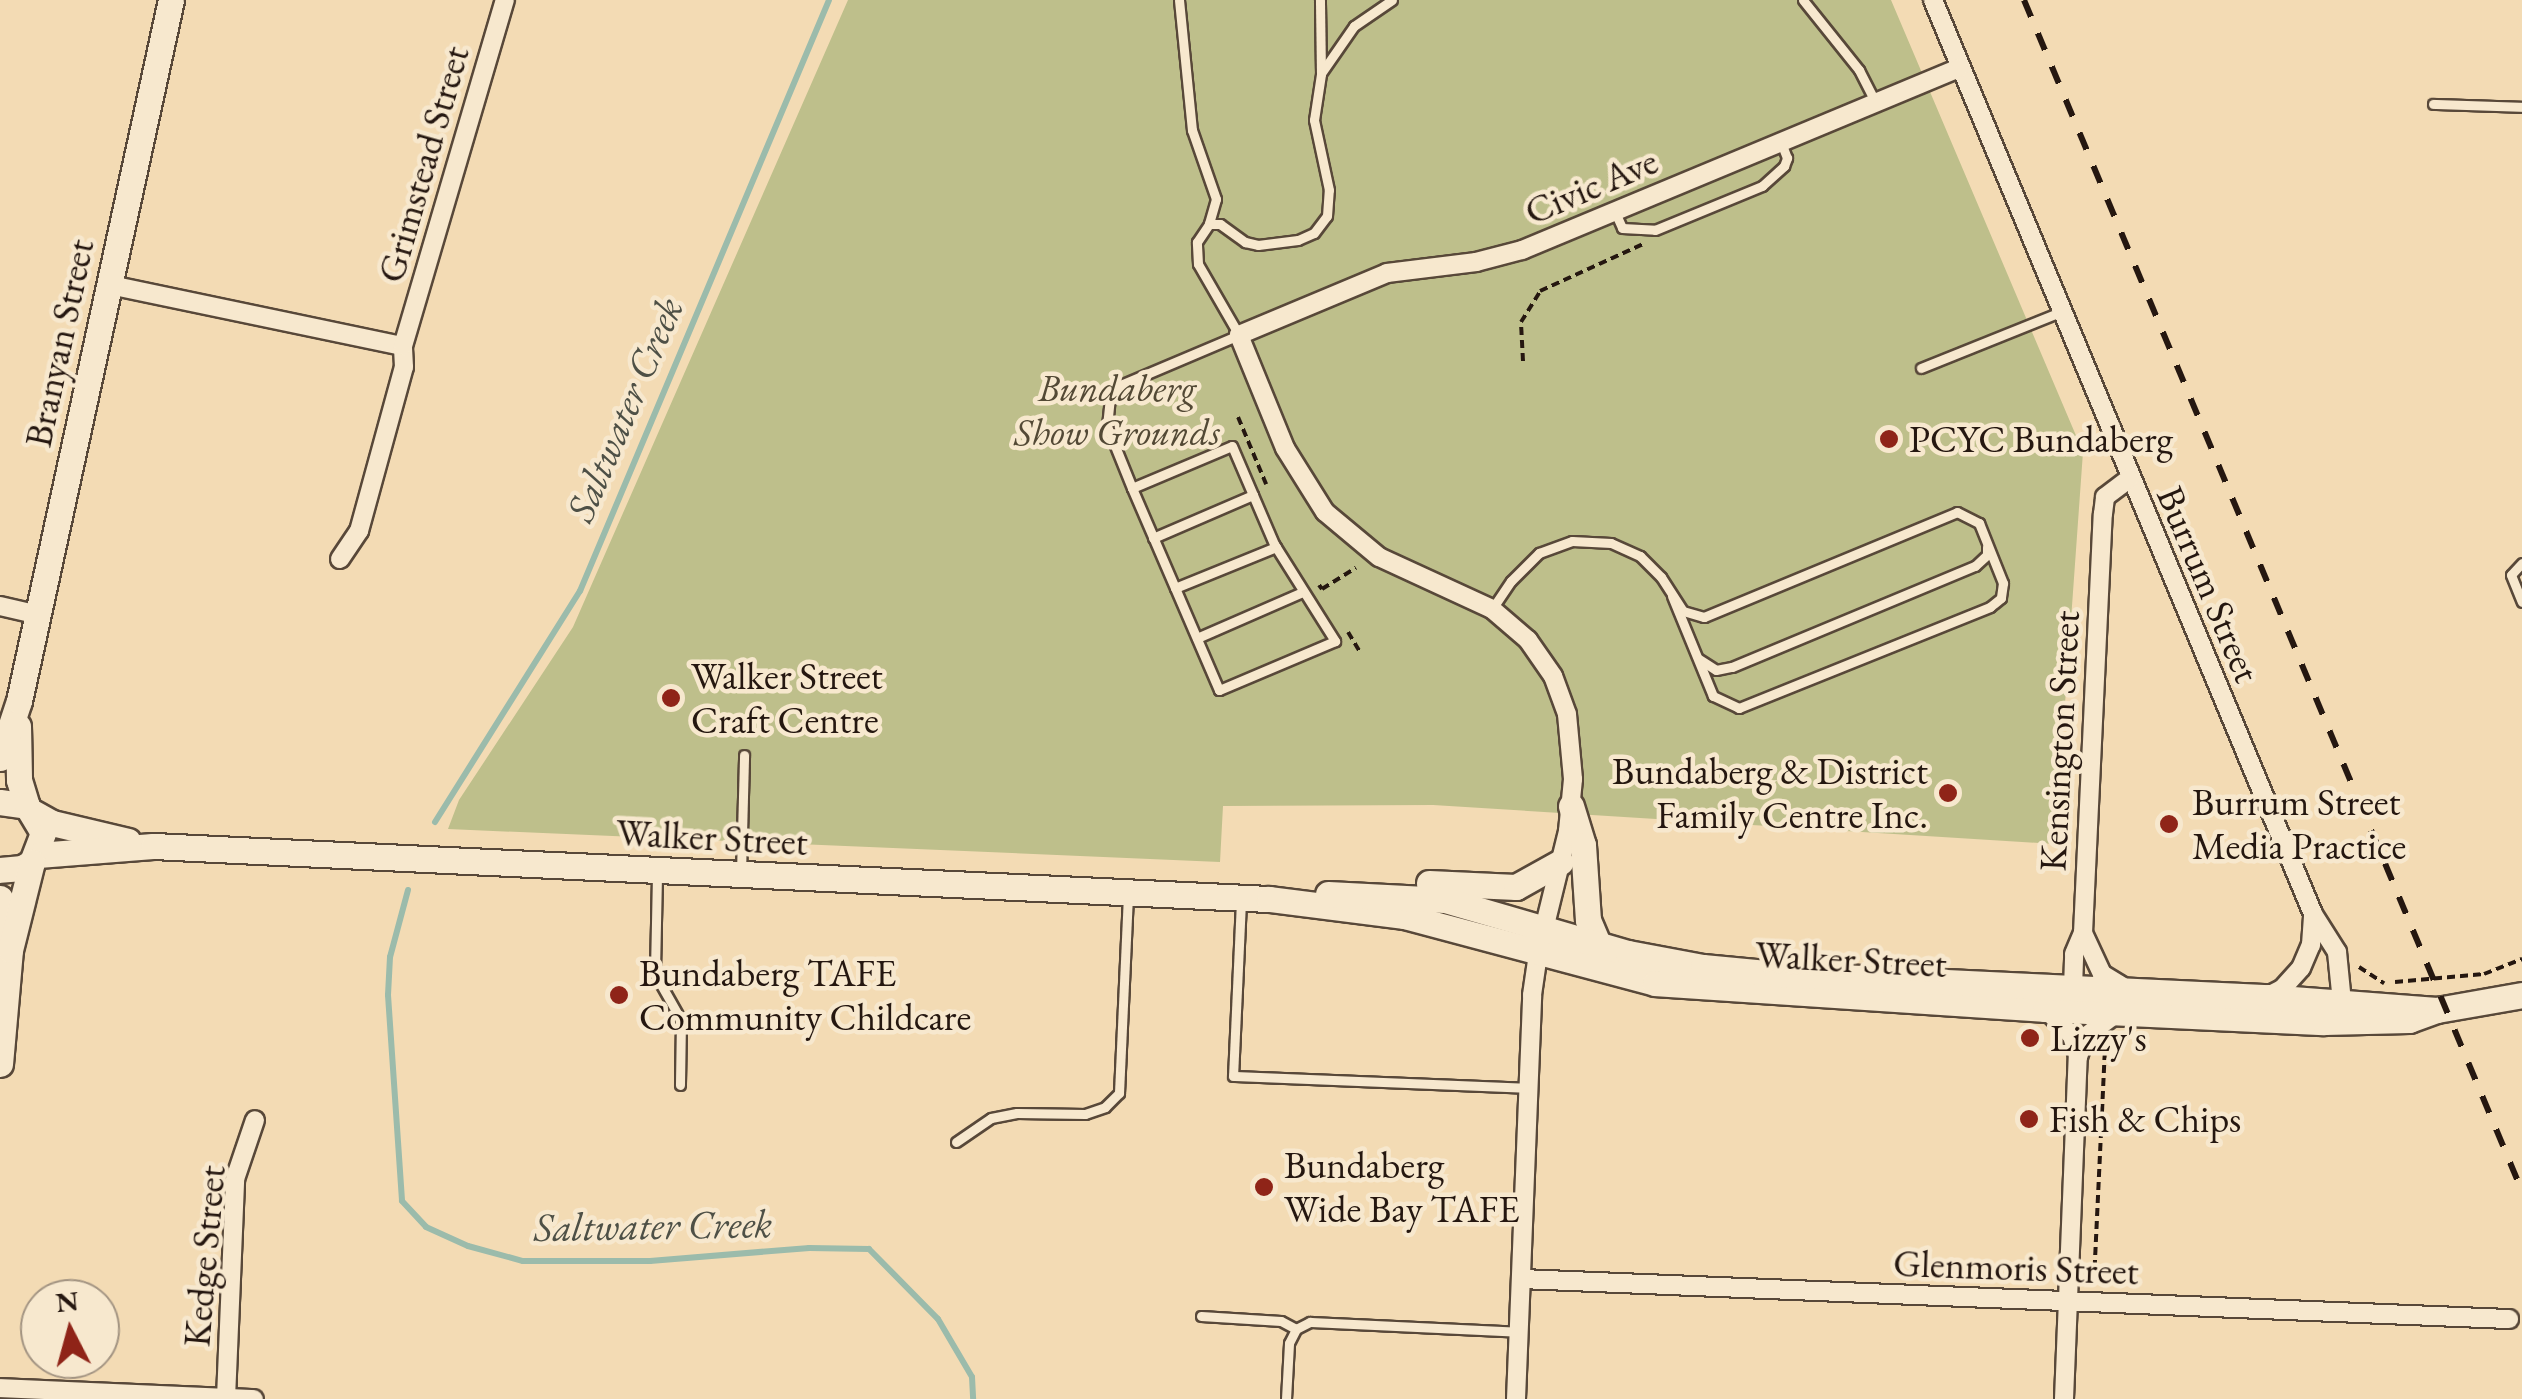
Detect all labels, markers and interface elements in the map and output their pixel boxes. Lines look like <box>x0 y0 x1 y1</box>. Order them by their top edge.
street label: Grimstead Street <box>367 41 479 287</box>
street label: Civic Ave <box>1518 138 1664 234</box>
street label: Branyan Street <box>15 235 103 451</box>
water label: Saltwater Creek <box>555 290 693 528</box>
park label: Bundaberg Show Grounds <box>1014 365 1220 454</box>
place label: PCYC Bundaberg <box>1909 416 2173 462</box>
marker: PCYC Bundaberg <box>1878 428 1900 450</box>
street label: Burrum Street <box>2147 479 2271 689</box>
street label: Kensington Street <box>2029 610 2089 872</box>
place label: Walker Street Craft Centre <box>691 653 883 742</box>
marker: Walker Street Craft Centre <box>660 687 682 709</box>
place label: Bundaberg & District Family Centre Inc. <box>1612 748 1928 838</box>
place label: Burrum Street Media Practice <box>2192 779 2406 868</box>
marker: Bundaberg & District Family Centre Inc. <box>1937 782 1959 804</box>
street label: Walker Street <box>615 809 809 865</box>
marker: Burrum Street Media Practice <box>2156 811 2182 837</box>
street label: Walker Street <box>1754 931 1948 987</box>
place label: Bundaberg TAFE Community Childcare <box>639 950 971 1040</box>
marker: Bundaberg TAFE Community Childcare <box>608 984 630 1006</box>
place label: Lizzy's <box>2050 1015 2147 1061</box>
marker: Lizzy's <box>2019 1027 2041 1049</box>
place label: Fish & Chips <box>2049 1096 2241 1142</box>
marker: Fish & Chips <box>2018 1108 2040 1130</box>
place label: Bundaberg Wide Bay TAFE <box>1284 1142 1520 1232</box>
street label: Kedge Street <box>173 1163 235 1349</box>
marker: Bundaberg Wide Bay TAFE <box>1253 1176 1275 1198</box>
water label: Saltwater Creek <box>533 1199 773 1251</box>
street label: Glenmoris Street <box>1893 1240 2139 1294</box>
north arrow <box>20 1279 120 1379</box>
text: N <box>54 1282 80 1320</box>

